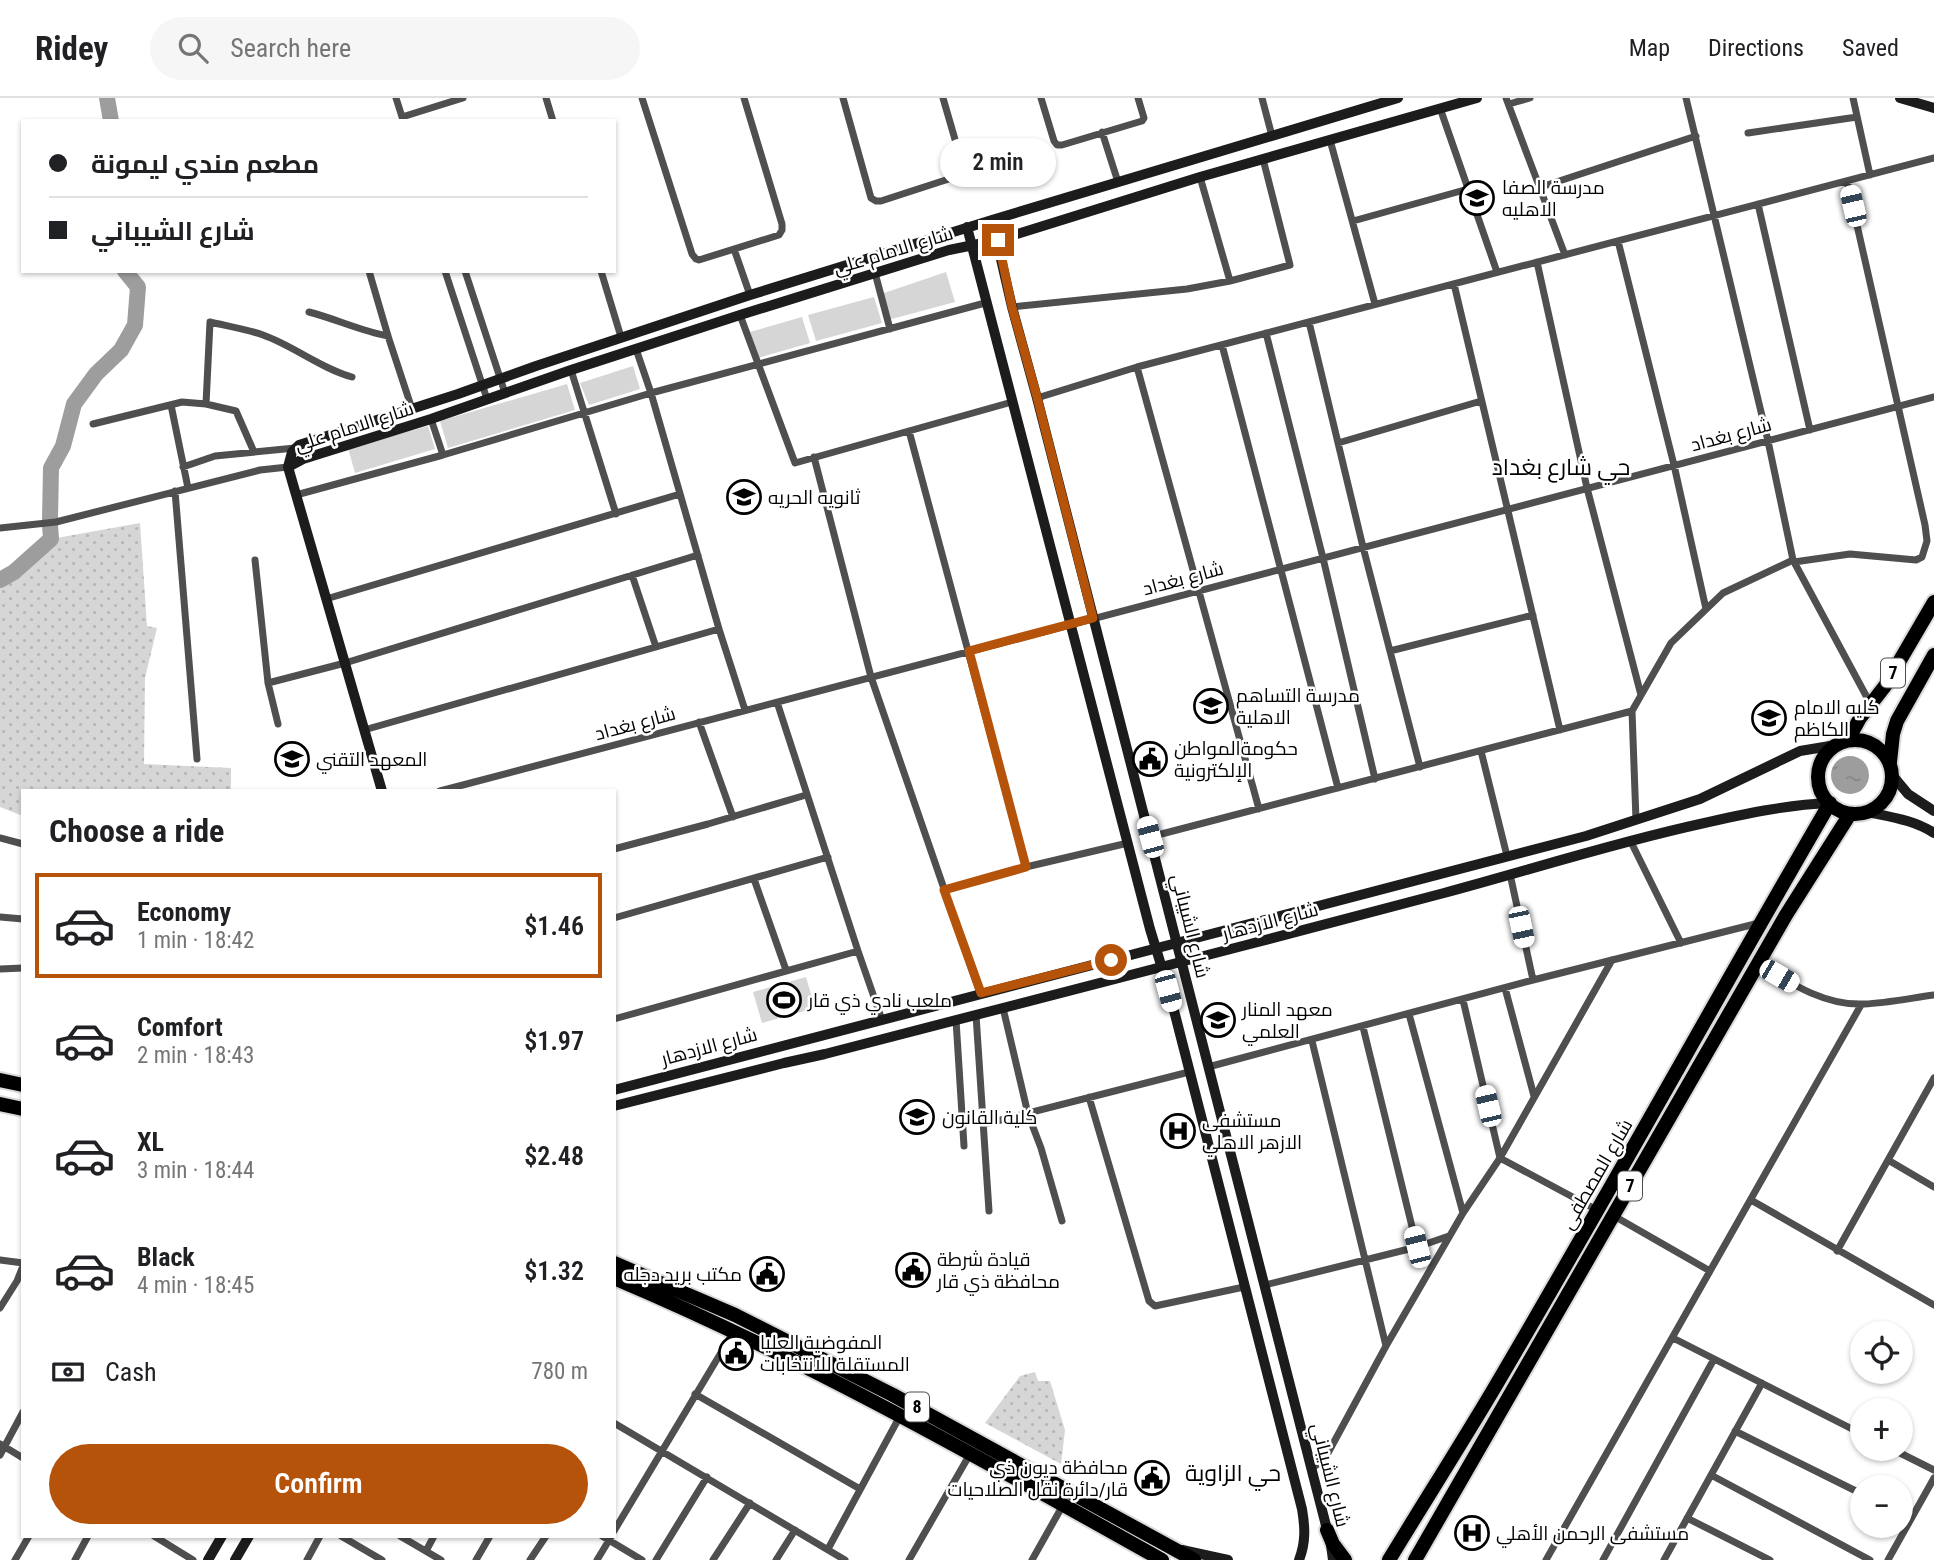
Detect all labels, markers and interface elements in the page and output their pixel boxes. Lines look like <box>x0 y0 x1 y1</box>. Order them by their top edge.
search box <box>150 17 640 80</box>
text: Ridey <box>35 29 108 68</box>
icon: search <box>174 29 212 67</box>
text: Search here <box>230 33 351 63</box>
text: Map <box>1629 34 1670 62</box>
text: Directions <box>1708 34 1804 62</box>
text: Saved <box>1842 34 1899 62</box>
callout: 2 min <box>940 138 1056 188</box>
text: مطعم مندي ليمونة <box>91 149 319 179</box>
text: 2 min <box>973 149 1023 176</box>
place label: مدرسة الصفا الاهليه <box>1502 176 1605 221</box>
school or university icon: مدرسة الصفا الاهليه <box>1458 179 1496 217</box>
car <box>1839 183 1868 229</box>
text: شارع الشيباني <box>91 216 255 246</box>
street label: شارع الامام علي <box>831 221 957 282</box>
route end <box>982 224 1014 256</box>
street label: شارع الامام علي <box>292 396 418 459</box>
street label: شارع بغداد <box>1688 413 1775 458</box>
district label: حي شارع بغداد <box>1492 454 1630 485</box>
school or university icon: ثانويه الحريه <box>725 478 763 516</box>
place label: ثانويه الحريه <box>768 486 860 509</box>
street label: شارع بغداد <box>1140 557 1227 602</box>
road number: 7 <box>1881 658 1905 688</box>
place label: مدرسة التساهم الاهلية <box>1236 684 1360 729</box>
school or university icon: مدرسة التساهم الاهلية <box>1192 687 1230 725</box>
place label: كليه الامام الكاظم <box>1794 696 1880 743</box>
school or university icon: كليه الامام الكاظم <box>1750 699 1788 737</box>
street label: شارع بغداد <box>592 702 679 747</box>
place label: حكومةالمواطن الإلكترونية <box>1174 737 1298 782</box>
school or university icon: المعهد التقني <box>273 740 311 778</box>
public building icon: حكومةالمواطن الإلكترونية <box>1131 740 1169 778</box>
place label: المعهد التقني <box>316 748 427 774</box>
text: Choose a ride <box>49 812 224 850</box>
car <box>1135 814 1166 860</box>
street label: شارع الشيباني <box>1164 872 1215 981</box>
icon: car <box>53 894 116 957</box>
text: Economy <box>137 897 231 927</box>
street label: شارع الازدهار <box>1219 898 1321 948</box>
car <box>1507 904 1536 950</box>
text: $1.46 <box>524 911 584 941</box>
text: 1 min · 18:42 <box>137 927 254 954</box>
route start <box>1095 944 1127 976</box>
car <box>1756 956 1803 996</box>
car <box>1153 968 1184 1014</box>
sports icon: ملعب نادي ذي قار <box>765 981 803 1019</box>
place label: ملعب نادي ذي قار <box>807 989 952 1015</box>
place label: معهد المنار العلمي <box>1241 998 1333 1046</box>
school or university icon: معهد المنار العلمي <box>1199 1001 1237 1039</box>
icon: car <box>53 1009 116 1072</box>
text: Comfort <box>137 1012 223 1042</box>
street label: شارع الازدهار <box>658 1023 760 1073</box>
text: $1.97 <box>524 1026 584 1056</box>
text: 2 min · 18:43 <box>137 1042 254 1069</box>
car <box>1474 1083 1503 1129</box>
school or university icon: كلية القانون <box>898 1098 936 1136</box>
place label: كلية القانون <box>942 1106 1037 1129</box>
place label: مستشفى الازهر الاهلي <box>1202 1109 1302 1157</box>
hospital icon: مستشفى الازهر الاهلي <box>1159 1112 1197 1150</box>
street label: شارع المصطفى <box>1556 1115 1639 1235</box>
icon: car <box>53 1124 116 1187</box>
text: XL <box>137 1127 164 1157</box>
text: $2.48 <box>524 1141 584 1171</box>
text: 3 min · 18:44 <box>137 1157 254 1184</box>
road number: 7 <box>1618 1171 1642 1200</box>
car <box>1402 1224 1433 1270</box>
icon: car <box>53 1239 116 1302</box>
text: Black <box>137 1242 195 1272</box>
place label: قيادة شرطة محافظة ذي قار <box>936 1248 1060 1296</box>
public building icon: قيادة شرطة محافظة ذي قار <box>894 1251 932 1289</box>
public building icon: مكتب بريد دجله <box>748 1255 786 1293</box>
text: $1.32 <box>524 1256 584 1286</box>
place label: مكتب بريد دجله <box>623 1263 742 1286</box>
text: 4 min · 18:45 <box>137 1272 254 1299</box>
map controls <box>1850 1321 1913 1538</box>
button: locate <box>1850 1321 1913 1384</box>
place label: المفوضية العليا المستقلة للانتخابات <box>760 1331 910 1376</box>
public building icon: المفوضية العليا المستقلة للانتخابات <box>717 1334 755 1372</box>
icon: cash <box>49 1353 87 1391</box>
text: Cash <box>105 1357 157 1387</box>
text: 780 m <box>531 1358 588 1385</box>
road number: 8 <box>905 1392 929 1422</box>
button: + <box>1850 1398 1913 1461</box>
street label: شارع الشيباني <box>1304 1421 1355 1530</box>
button: Confirm <box>49 1444 588 1524</box>
place label: محافظة ديون ذي قار/دائرة نقل الصلاحيات <box>947 1456 1128 1501</box>
public building icon: محافظة ديون ذي قار/دائرة نقل الصلاحيات <box>1133 1459 1171 1497</box>
district label: حي الزاوية <box>1185 1460 1281 1491</box>
button: − <box>1850 1475 1913 1538</box>
hospital icon: مستشفى الرحمن الأهلي <box>1453 1514 1491 1552</box>
place label: مستشفى الرحمن الأهلي <box>1496 1522 1689 1548</box>

